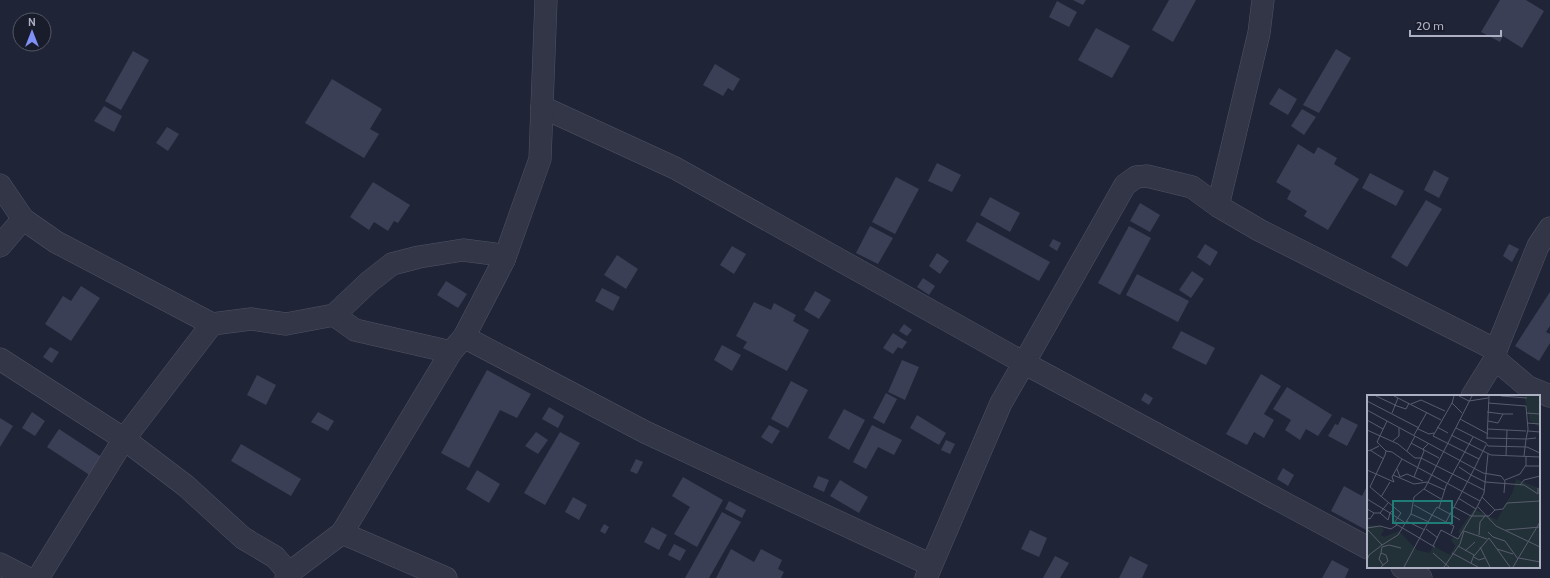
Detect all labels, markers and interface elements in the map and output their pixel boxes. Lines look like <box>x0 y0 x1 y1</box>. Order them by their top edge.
north arrow <box>12 12 52 52</box>
scale bar <box>1410 12 1501 38</box>
text: N <box>28 15 36 29</box>
text: 20 m <box>1416 18 1444 33</box>
inset map <box>1367 395 1540 568</box>

